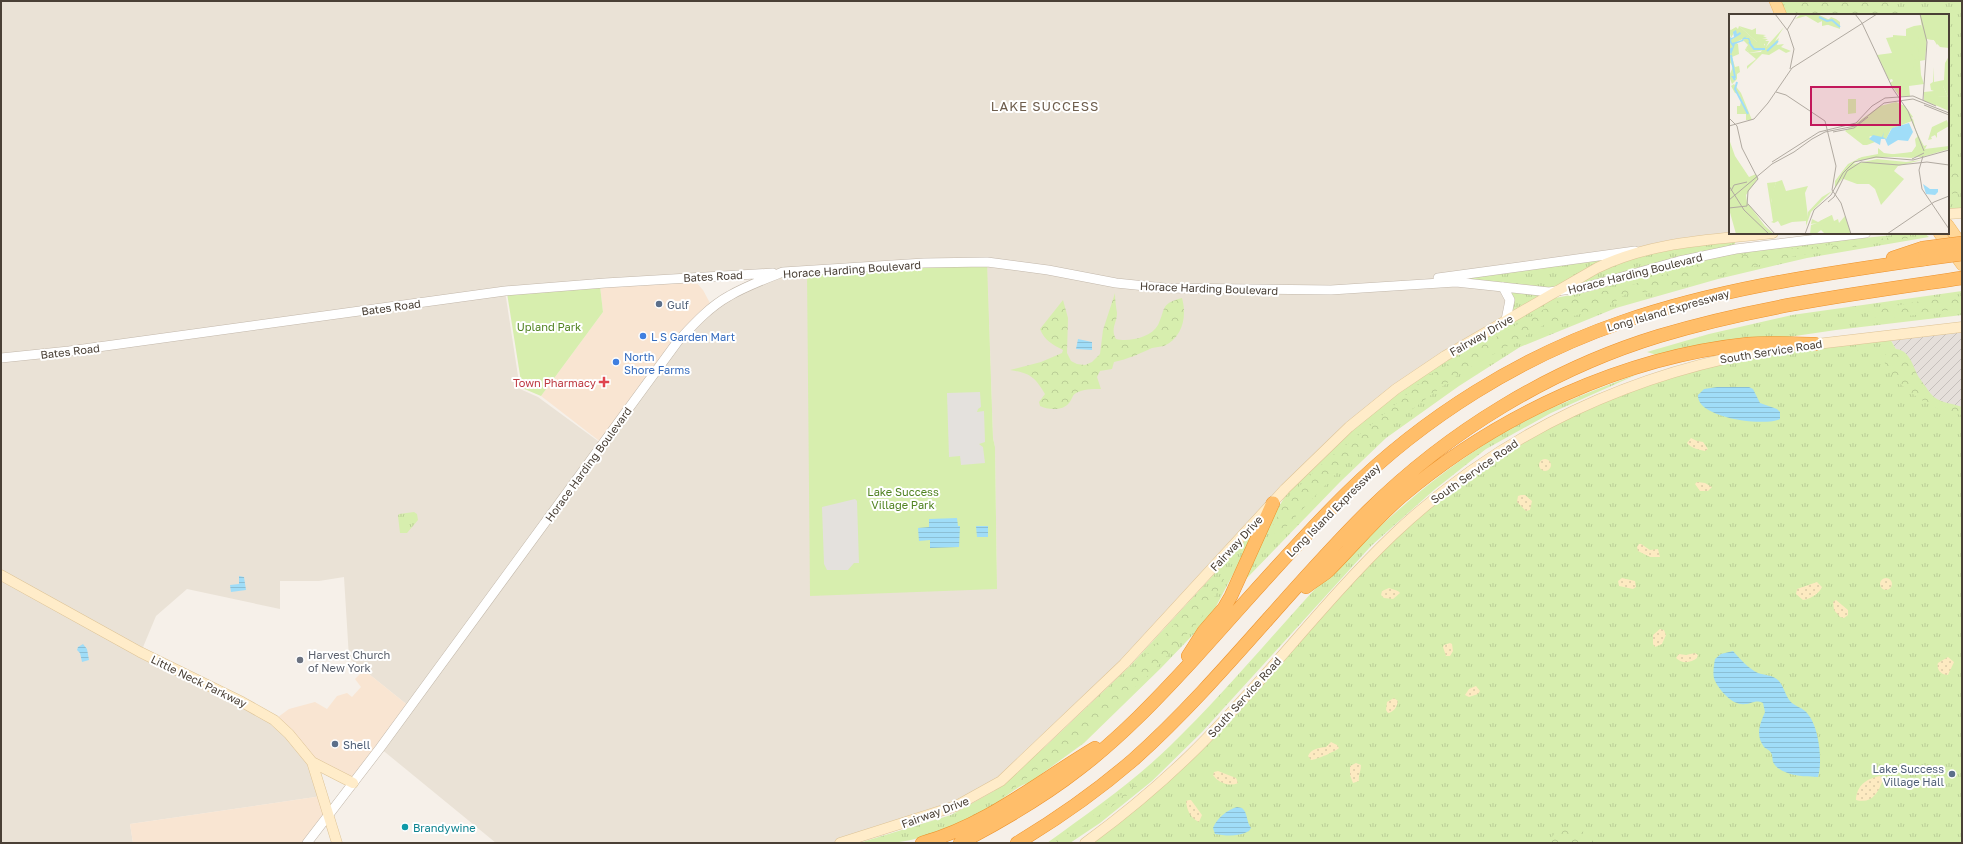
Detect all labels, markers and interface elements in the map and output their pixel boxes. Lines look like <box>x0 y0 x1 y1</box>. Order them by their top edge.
inset map <box>1729 14 1949 234</box>
district label: LAKE SUCCESS <box>991 98 1099 114</box>
street label: Horace Harding Boulevard <box>1566 250 1704 296</box>
street label: Horace Harding Boulevard <box>783 258 921 280</box>
street label: Bates Road <box>683 268 743 284</box>
street label: Horace Harding Boulevard <box>1140 279 1278 297</box>
street label: Long Island Expressway <box>1605 286 1731 334</box>
street label: Bates Road <box>360 296 422 318</box>
place label: Gulf <box>667 298 689 311</box>
marker: Gulf <box>654 299 664 309</box>
street label: Fairway Drive <box>1447 312 1515 358</box>
park label: Upland Park <box>517 320 581 333</box>
place label: L S Garden Mart <box>651 330 735 343</box>
marker: L S Garden Mart <box>638 331 648 341</box>
street label: South Service Road <box>1719 336 1823 366</box>
street label: Bates Road <box>40 341 100 361</box>
place label: North Shore Farms <box>624 350 690 376</box>
marker: North Shore Farms <box>611 357 621 367</box>
place label: Town Pharmacy <box>513 376 596 389</box>
marker: Town Pharmacy <box>599 377 609 387</box>
street label: Horace Harding Boulevard <box>542 404 634 524</box>
street label: South Service Road <box>1428 436 1520 506</box>
street label: Long Island Expressway <box>1284 461 1382 559</box>
park label: Lake Success Village Park <box>867 485 939 511</box>
street label: Fairway Drive <box>1207 513 1265 573</box>
place label: Harvest Church of New York <box>308 648 390 674</box>
street label: Little Neck Parkway <box>149 652 249 710</box>
street label: South Service Road <box>1205 654 1283 740</box>
marker: Harvest Church of New York <box>295 655 305 665</box>
place label: Shell <box>343 738 371 751</box>
marker: Shell <box>330 739 340 749</box>
place label: Lake Success Village Hall <box>1873 762 1944 788</box>
marker: Lake Success Village Hall <box>1947 769 1957 779</box>
street label: Fairway Drive <box>899 794 971 830</box>
place label: Brandywine <box>413 821 476 834</box>
marker: Brandywine <box>400 822 410 832</box>

